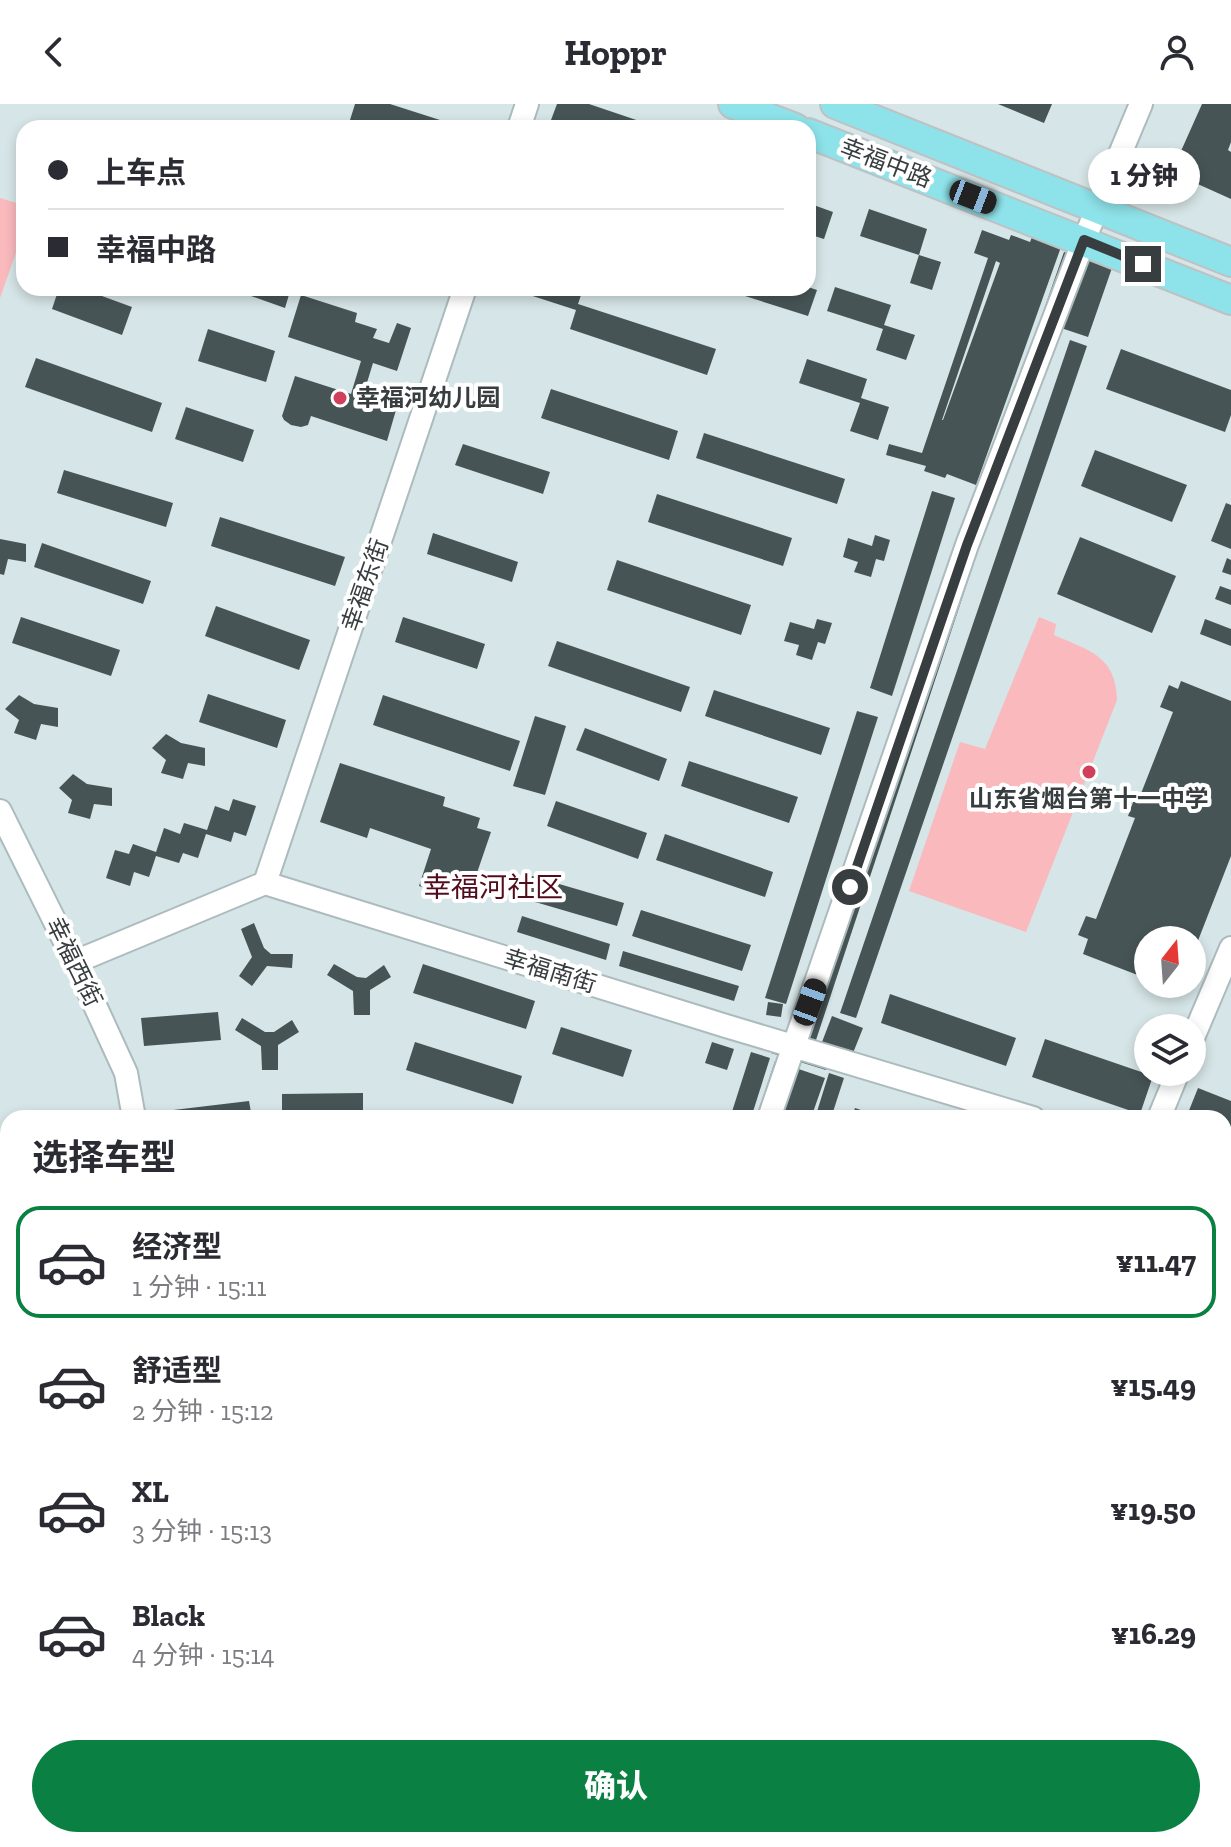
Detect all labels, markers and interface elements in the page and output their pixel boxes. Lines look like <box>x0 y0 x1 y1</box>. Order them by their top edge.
icon: back <box>32 30 76 74</box>
icon: person <box>1155 30 1199 74</box>
text: Hoppr <box>564 31 667 74</box>
street label: 幸福中路 <box>836 132 936 193</box>
callout: 1 分钟 <box>1087 148 1199 204</box>
text: 上车点 <box>96 155 186 191</box>
text: 1 分钟 <box>1110 160 1178 192</box>
car <box>946 177 1000 217</box>
text: 幸福中路 <box>96 232 216 268</box>
route end <box>1125 246 1161 282</box>
place label: 幸福河幼儿园 <box>356 383 500 412</box>
marker: 幸福河幼儿园 <box>331 389 349 407</box>
street label: 幸福东街 <box>335 535 394 635</box>
marker: 山东省烟台第十一中学 <box>1080 763 1098 781</box>
place label: 山东省烟台第十一中学 <box>969 784 1209 813</box>
route start <box>832 869 868 905</box>
district label: 幸福河社区 <box>423 871 563 904</box>
street label: 幸福西街 <box>40 912 109 1011</box>
north arrow <box>1134 926 1206 998</box>
map controls <box>1134 926 1206 1086</box>
street label: 幸福南街 <box>500 943 600 998</box>
car <box>791 975 829 1029</box>
button: layers <box>1134 1014 1206 1086</box>
text: 选择车型 <box>32 1136 176 1179</box>
icon: car <box>36 1226 108 1298</box>
text: 经济型 <box>132 1229 222 1265</box>
text: ¥11.47 <box>1116 1244 1196 1280</box>
text: 1 分钟 · 15:11 <box>132 1271 267 1303</box>
icon: car <box>36 1350 108 1422</box>
text: 舒适型 <box>132 1353 222 1389</box>
text: ¥15.49 <box>1110 1368 1196 1404</box>
text: 2 分钟 · 15:12 <box>132 1395 273 1427</box>
icon: car <box>36 1474 108 1546</box>
text: XL <box>132 1474 169 1510</box>
text: ¥19.50 <box>1110 1492 1196 1528</box>
text: 3 分钟 · 15:13 <box>132 1515 272 1547</box>
icon: car <box>36 1598 108 1670</box>
text: Black <box>132 1598 205 1634</box>
text: ¥16.29 <box>1111 1616 1196 1652</box>
text: 4 分钟 · 15:14 <box>132 1639 275 1671</box>
button: 确认 <box>32 1740 1200 1832</box>

